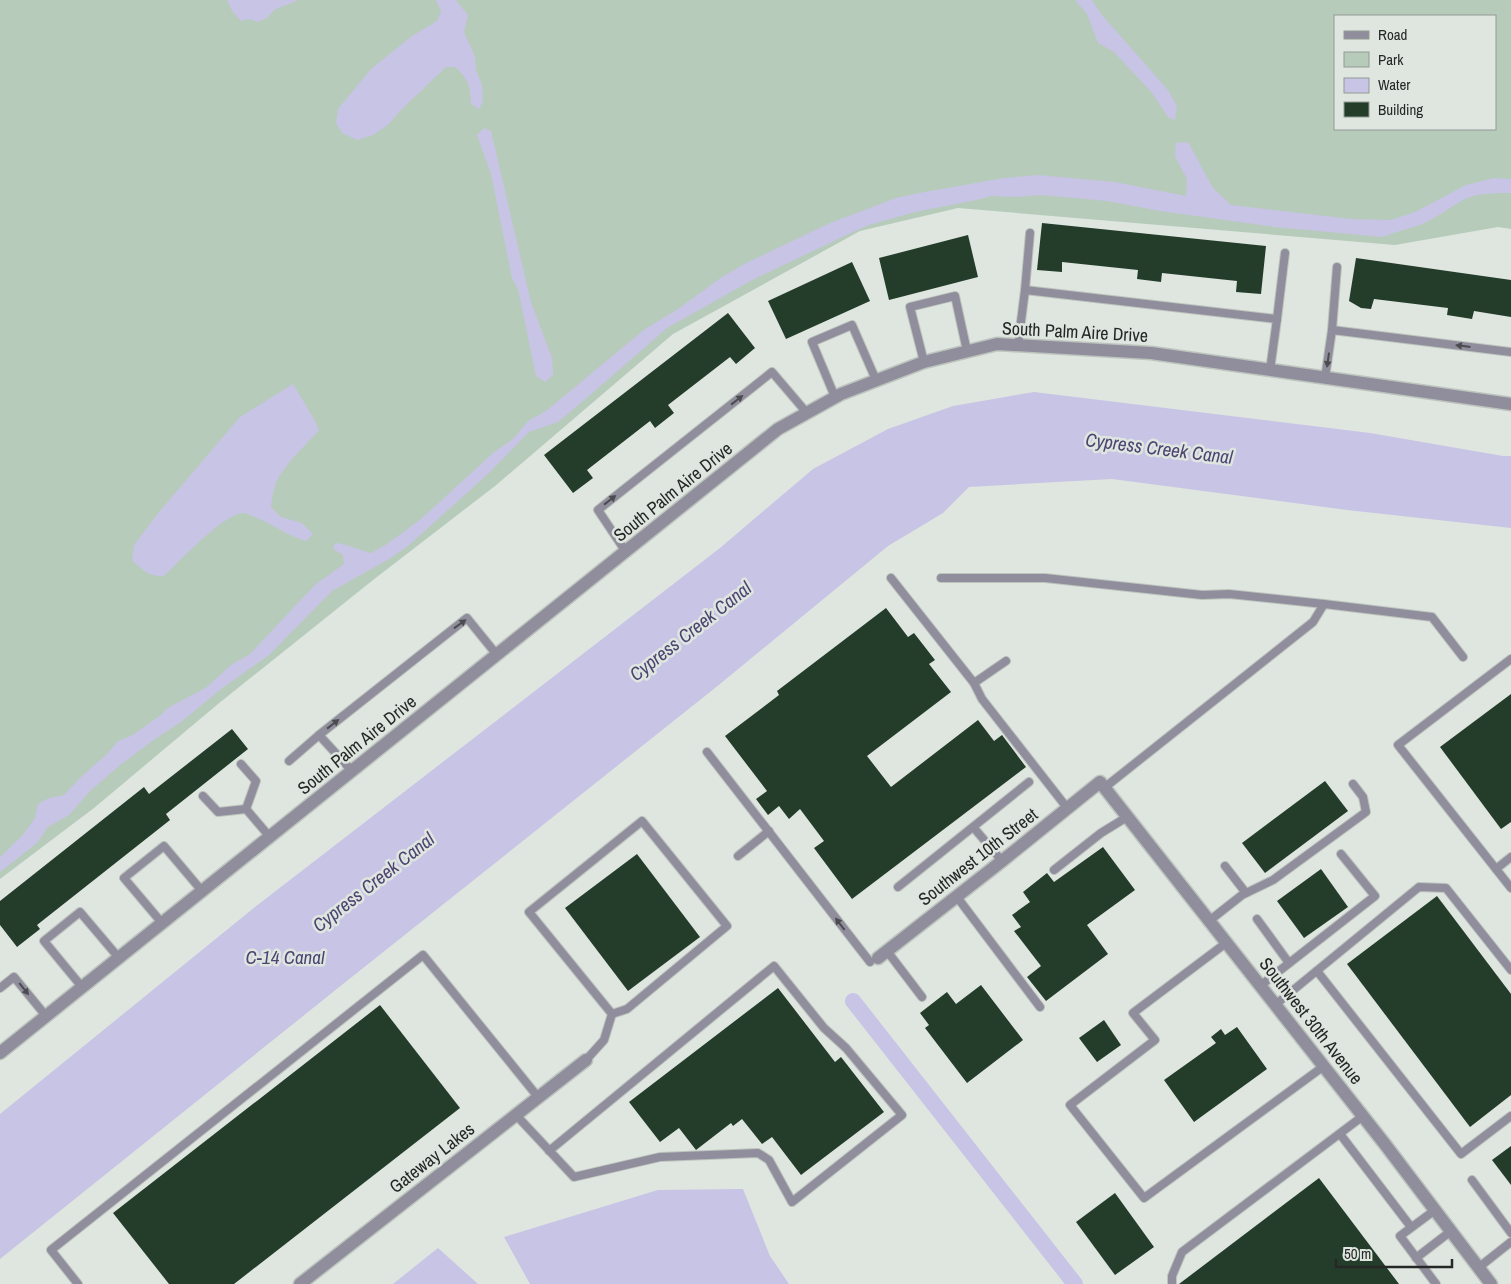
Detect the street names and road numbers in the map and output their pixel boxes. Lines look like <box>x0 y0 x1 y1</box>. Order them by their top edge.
street label: South Palm Aire Drive <box>1001 315 1149 348</box>
street label: South Palm Aire Drive <box>608 436 737 547</box>
street label: South Palm Aire Drive <box>292 689 421 800</box>
street label: Southwest 10th Street <box>913 802 1043 911</box>
street label: Southwest 30th Avenue <box>1254 952 1369 1089</box>
street label: Gateway Lakes <box>384 1116 479 1199</box>

